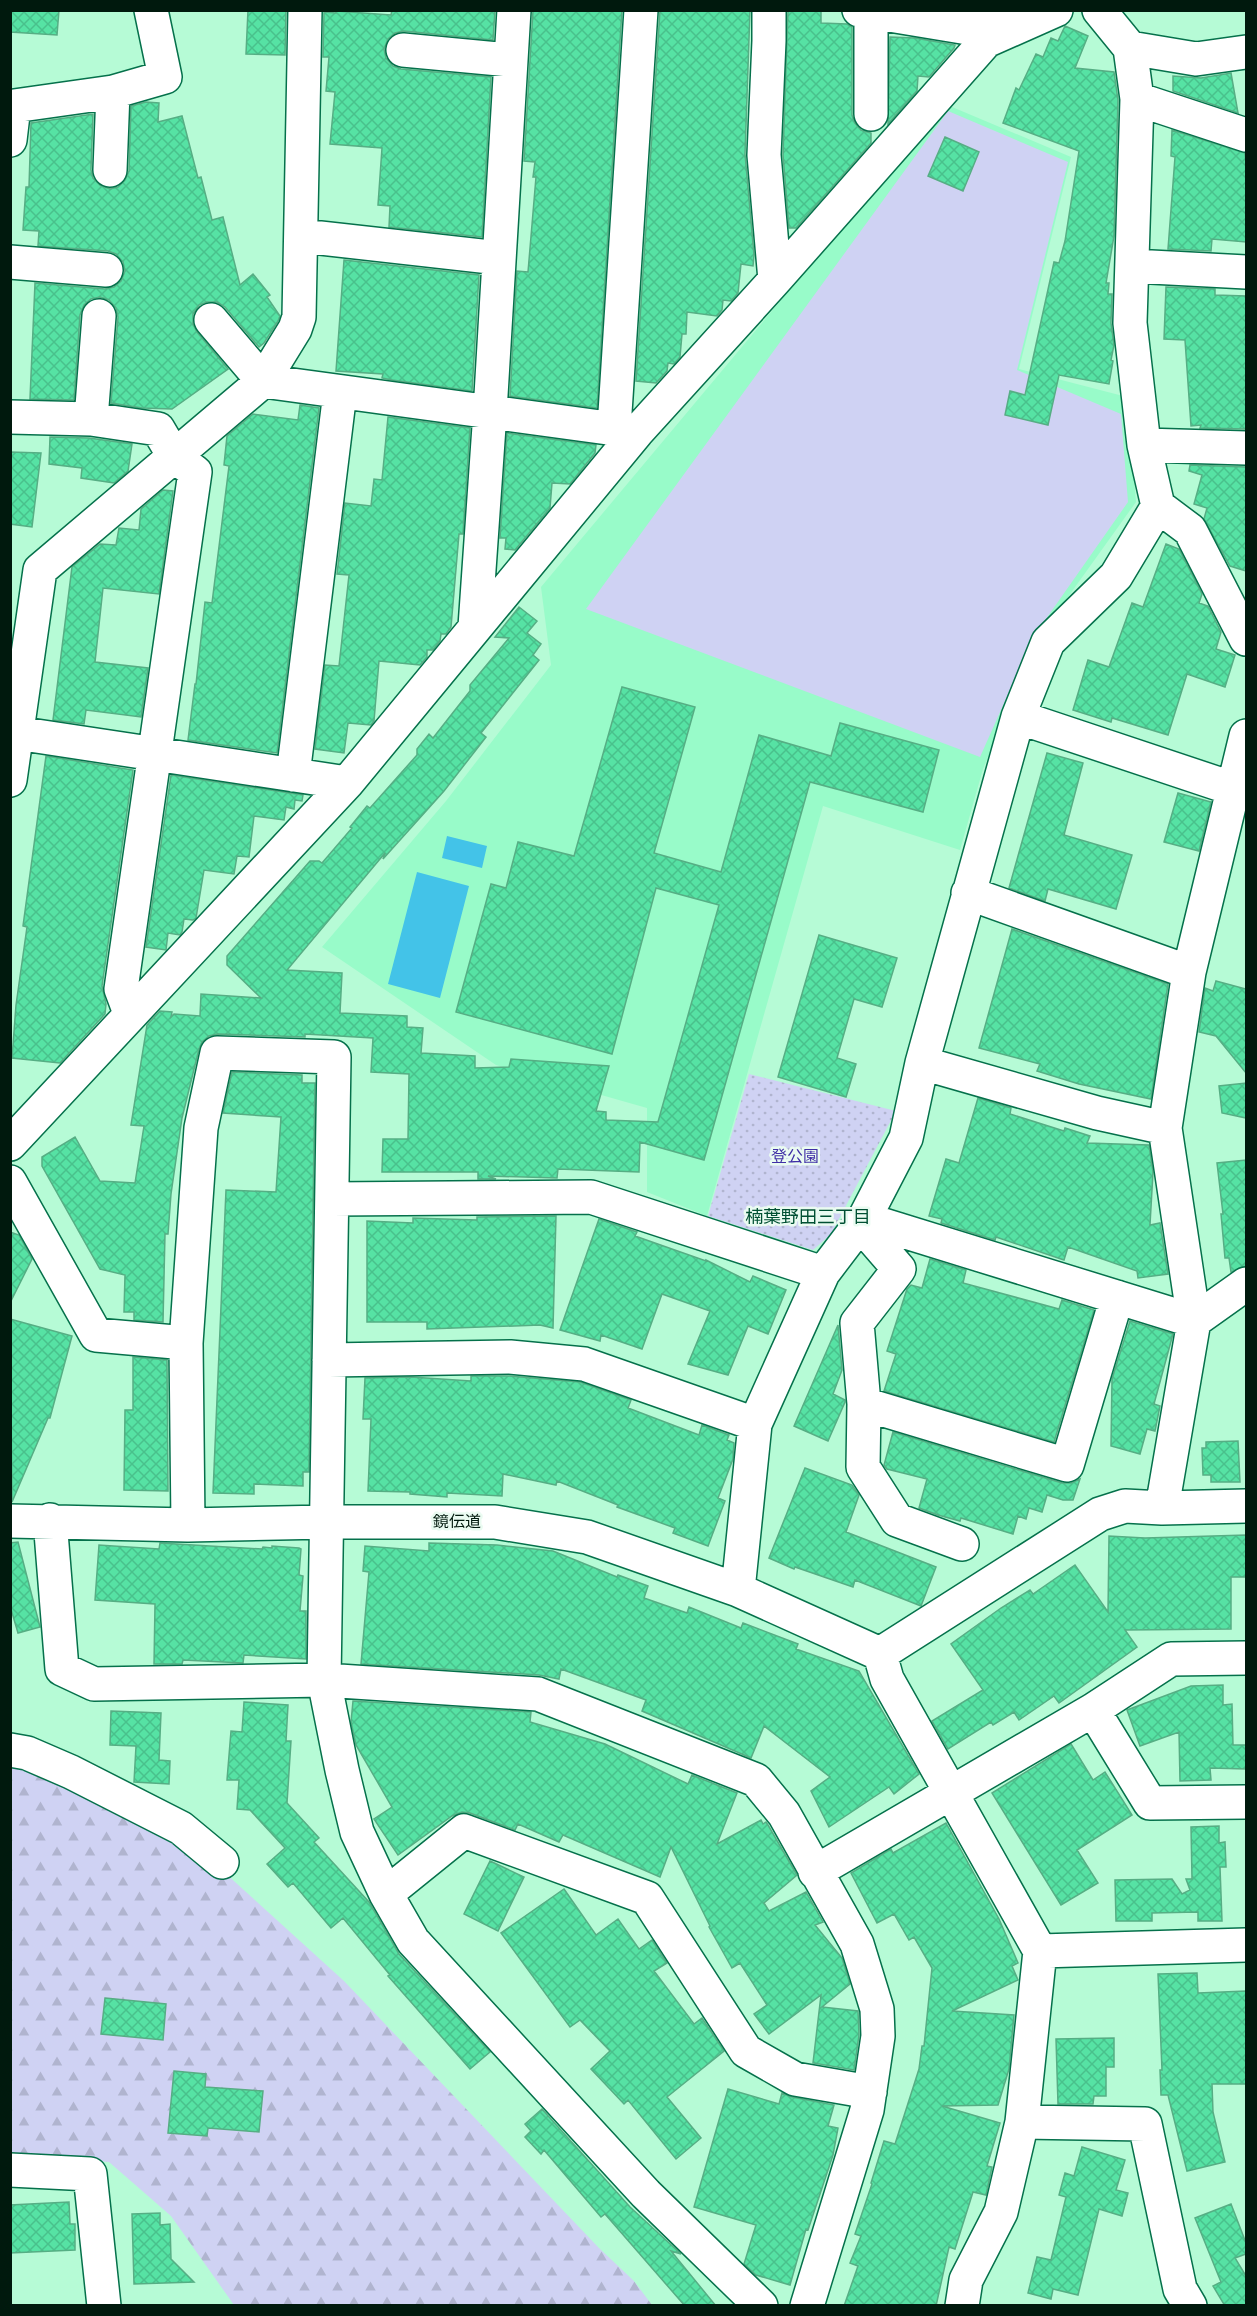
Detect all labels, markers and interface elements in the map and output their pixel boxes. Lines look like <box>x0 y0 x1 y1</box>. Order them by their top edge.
park label: 登公園 <box>771 1148 819 1167</box>
district label: 楠葉野田三丁目 <box>745 1207 871 1228</box>
street label: 鏡伝道 <box>433 1513 481 1532</box>

